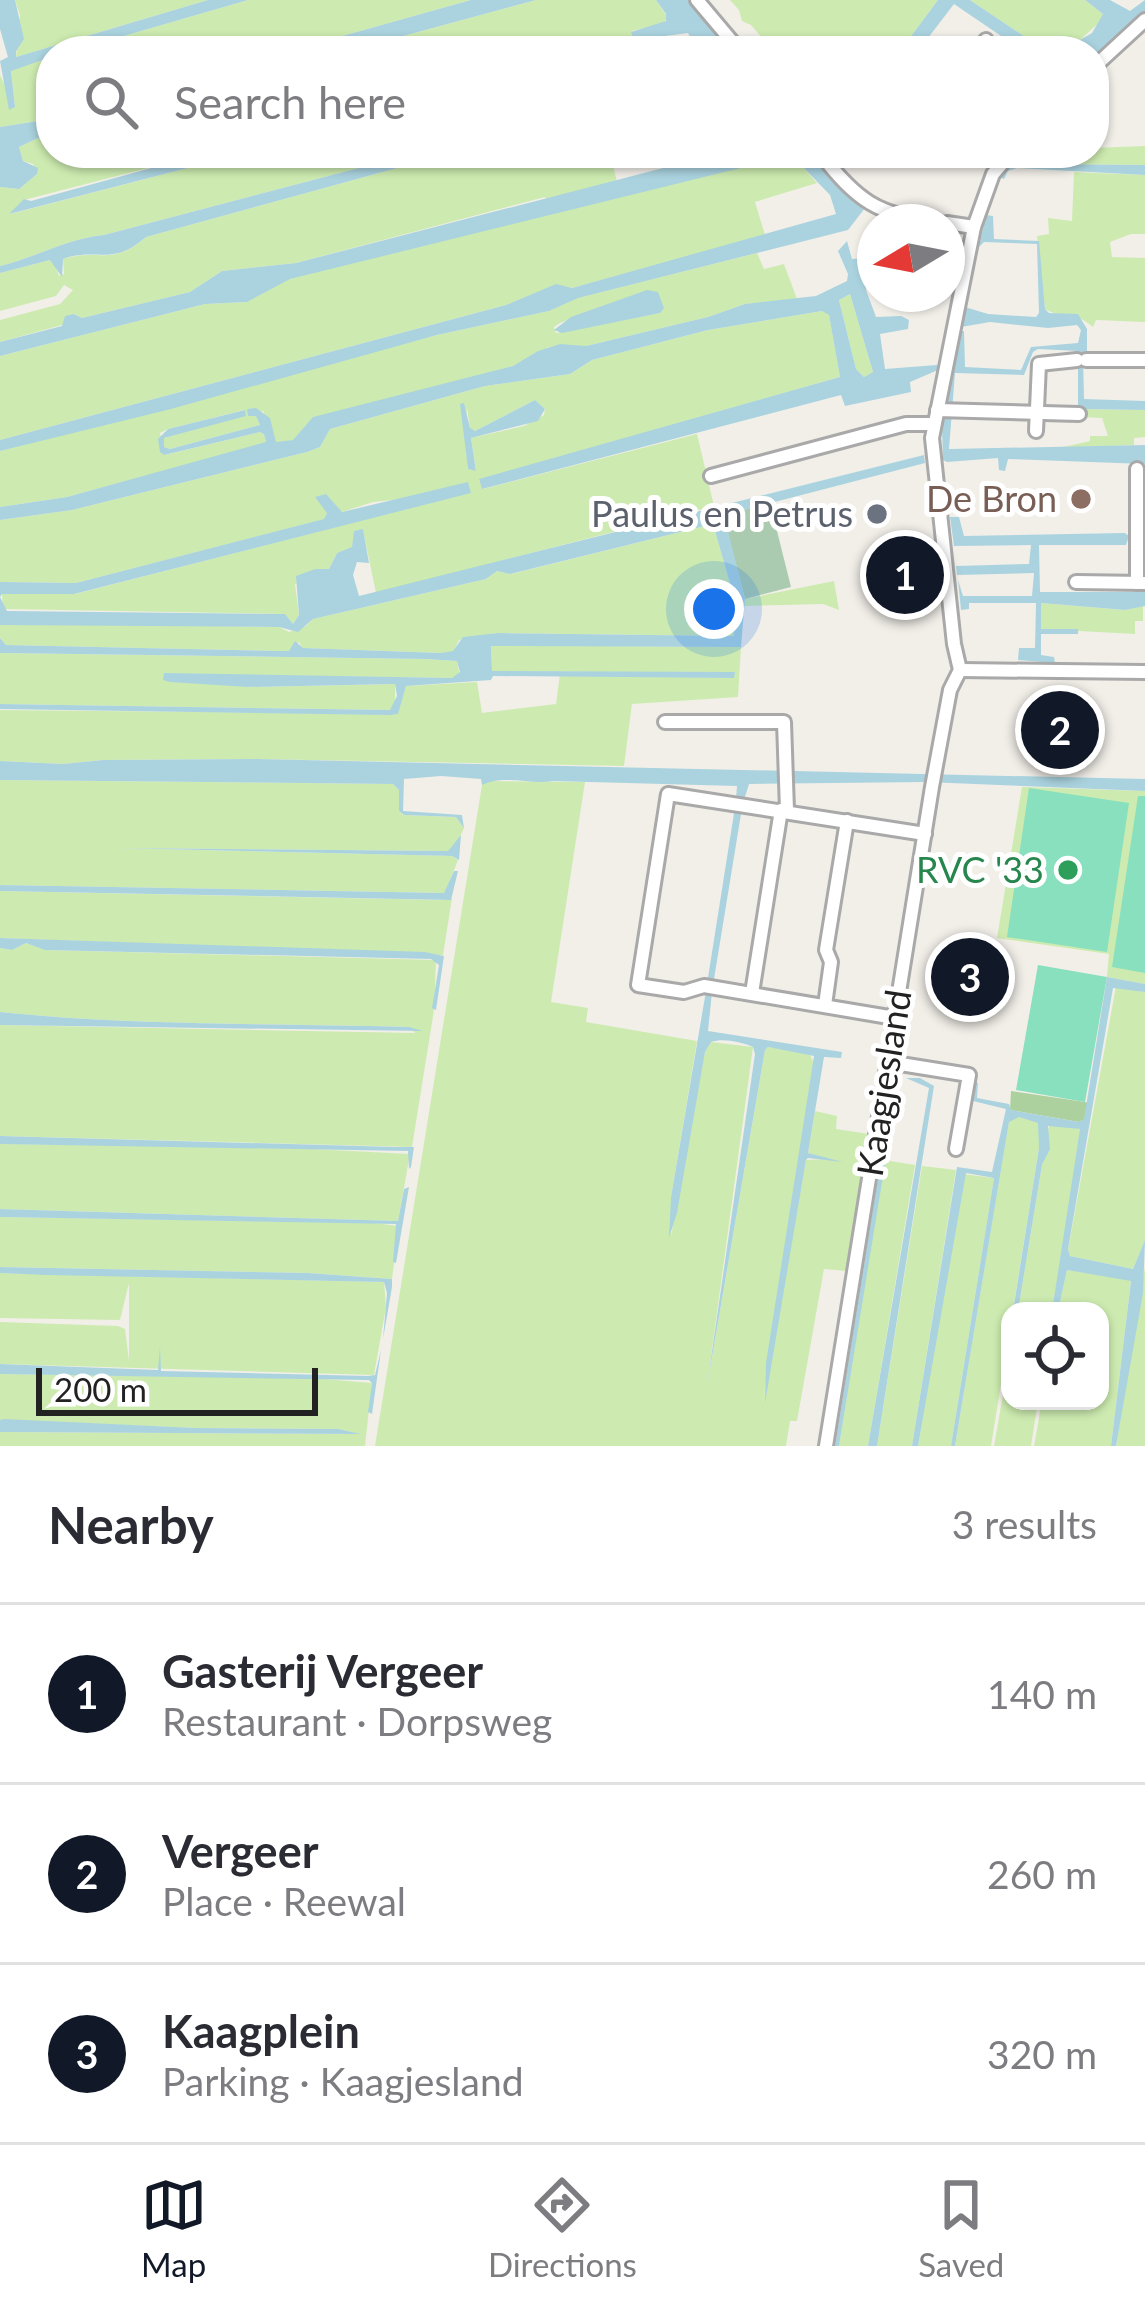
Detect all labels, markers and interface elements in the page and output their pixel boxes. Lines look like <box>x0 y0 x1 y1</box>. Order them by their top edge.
search box <box>36 36 1109 168</box>
icon: search <box>78 69 144 135</box>
text: Search here <box>174 75 406 129</box>
north arrow <box>857 204 965 312</box>
place label: De Bron <box>926 476 1057 520</box>
marker: De Bron <box>1068 486 1094 512</box>
place label: Paulus en Petrus <box>591 491 853 535</box>
marker: Paulus en Petrus <box>864 501 890 527</box>
pin: 1 <box>866 530 944 620</box>
your location <box>684 579 744 639</box>
pin: 2 <box>1021 685 1099 775</box>
place label: RVC '33 <box>916 847 1044 891</box>
marker: RVC '33 <box>1055 857 1081 883</box>
pin: 3 <box>931 932 1009 1022</box>
street label: Kaagjesland <box>847 986 919 1179</box>
map controls <box>1001 1302 1109 1410</box>
button: locate <box>1001 1302 1109 1410</box>
scale bar <box>36 1362 318 1415</box>
text: 200 m <box>54 1369 147 1409</box>
text: Nearby <box>48 1494 214 1555</box>
text: 3 results <box>952 1501 1097 1547</box>
text: Gasterij Vergeer <box>162 1644 483 1698</box>
text: 1 <box>76 1671 98 1717</box>
text: 140 m <box>987 1671 1097 1717</box>
text: Restaurant · Dorpsweg <box>162 1698 552 1744</box>
text: Vergeer <box>162 1824 318 1878</box>
text: 2 <box>76 1851 98 1897</box>
text: 260 m <box>987 1851 1097 1897</box>
text: Place · Reewal <box>162 1878 406 1924</box>
text: Kaagplein <box>162 2004 360 2058</box>
text: 3 <box>76 2031 98 2077</box>
text: 320 m <box>987 2031 1097 2077</box>
text: Parking · Kaagjesland <box>162 2058 524 2104</box>
tab: Map <box>141 2172 207 2284</box>
tab: Directions <box>488 2172 637 2284</box>
tab: Saved <box>918 2172 1004 2284</box>

